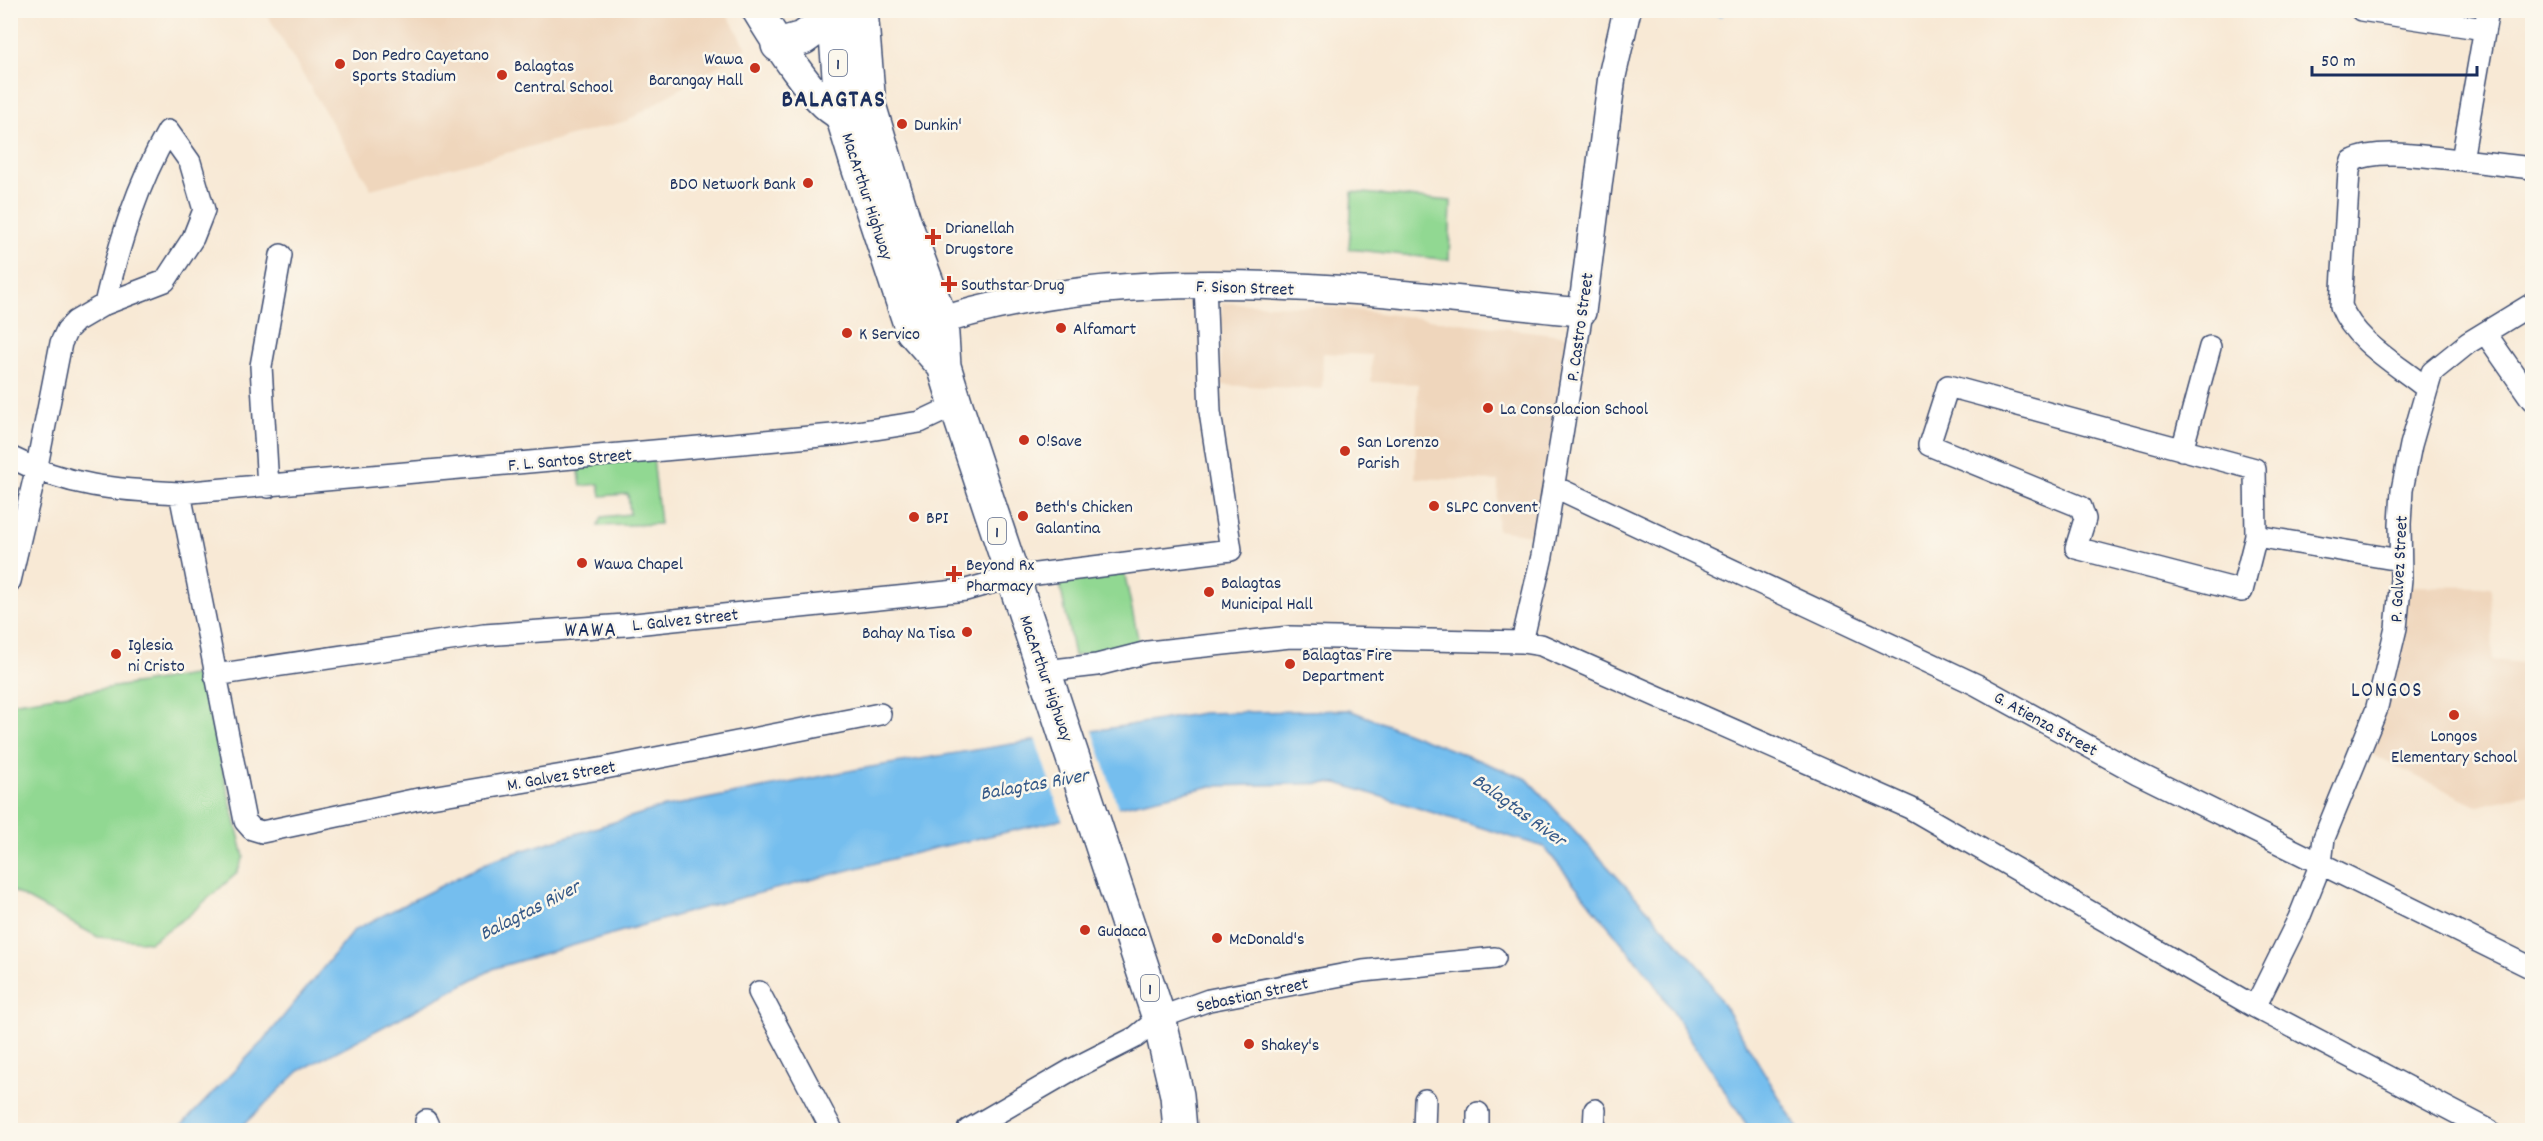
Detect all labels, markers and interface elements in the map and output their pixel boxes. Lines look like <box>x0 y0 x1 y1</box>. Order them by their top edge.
scale bar <box>2312 39 2477 77</box>
place label: Don Pedro Cayetano Sports Stadium <box>352 44 489 90</box>
place label: Wawa Barangay Hall <box>649 48 744 94</box>
road number: 1 <box>829 50 847 76</box>
text: 50 m <box>2321 50 2356 75</box>
place label: Balagtas Central School <box>514 55 614 101</box>
marker: Don Pedro Cayetano Sports Stadium <box>333 57 347 71</box>
marker: Wawa Barangay Hall <box>748 61 762 75</box>
marker: Balagtas Central School <box>495 68 509 82</box>
district label: BALAGTAS <box>782 84 886 118</box>
place label: Dunkin' <box>914 114 962 139</box>
marker: Dunkin' <box>895 117 909 131</box>
street label: MacArthur Highway <box>833 130 898 264</box>
place label: BDO Network Bank <box>670 173 796 198</box>
marker: BDO Network Bank <box>801 176 815 190</box>
place label: Drianellah Drugstore <box>945 217 1014 263</box>
marker: Drianellah Drugstore <box>926 230 940 244</box>
street label: P. Castro Street <box>1561 271 1602 383</box>
place label: Southstar Drug <box>961 274 1065 299</box>
street label: F. Sison Street <box>1195 275 1295 304</box>
marker: Southstar Drug <box>942 277 956 291</box>
place label: Alfamart <box>1073 318 1136 343</box>
marker: Alfamart <box>1054 321 1068 335</box>
place label: K Servico <box>859 323 920 348</box>
marker: K Servico <box>840 326 854 340</box>
place label: La Consolacion School <box>1500 398 1649 423</box>
marker: La Consolacion School <box>1481 401 1495 415</box>
place label: O!Save <box>1036 430 1082 455</box>
place label: San Lorenzo Parish <box>1357 431 1439 477</box>
marker: O!Save <box>1017 433 1031 447</box>
street label: F. L. Santos Street <box>507 444 634 479</box>
marker: San Lorenzo Parish <box>1338 444 1352 458</box>
place label: Beth's Chicken Galantina <box>1035 496 1133 542</box>
place label: SLPC Convent <box>1446 496 1538 521</box>
marker: SLPC Convent <box>1427 499 1441 513</box>
place label: BPI <box>926 507 949 532</box>
marker: Beth's Chicken Galantina <box>1016 509 1030 523</box>
marker: BPI <box>907 510 921 524</box>
street label: P. Galvez Street <box>2385 515 2416 623</box>
road number: 1 <box>988 518 1006 544</box>
place label: Wawa Chapel <box>594 553 684 578</box>
place label: Beyond Rx Pharmacy <box>966 554 1034 600</box>
marker: Wawa Chapel <box>575 556 589 570</box>
marker: Beyond Rx Pharmacy <box>947 567 961 581</box>
place label: Balagtas Municipal Hall <box>1221 572 1314 618</box>
marker: Balagtas Municipal Hall <box>1202 585 1216 599</box>
street label: L. Galvez Street <box>631 603 740 639</box>
street label: MacArthur Highway <box>1011 612 1078 746</box>
district label: WAWA <box>564 617 618 647</box>
place label: Bahay Na Tisa <box>862 622 956 647</box>
marker: Bahay Na Tisa <box>960 625 974 639</box>
place label: Iglesia ni Cristo <box>128 634 185 680</box>
place label: Balagtas Fire Department <box>1302 644 1392 690</box>
marker: Iglesia ni Cristo <box>109 647 123 661</box>
marker: Balagtas Fire Department <box>1283 657 1297 671</box>
district label: LONGOS <box>2351 677 2423 707</box>
street label: G. Atienza Street <box>1988 686 2102 764</box>
marker: Longos Elementary School <box>2447 708 2461 722</box>
place label: Longos Elementary School <box>2391 725 2518 771</box>
street label: M. Galvez Street <box>505 756 618 799</box>
water label: Balagtas River <box>978 762 1093 809</box>
water label: Balagtas River <box>1466 768 1573 856</box>
water label: Balagtas River <box>475 873 588 949</box>
place label: Gudaca <box>1097 920 1147 945</box>
marker: Gudaca <box>1078 923 1092 937</box>
place label: McDonald's <box>1229 928 1305 953</box>
marker: McDonald's <box>1210 931 1224 945</box>
street label: Sebastian Street <box>1194 972 1311 1021</box>
road number: 1 <box>1141 975 1159 1001</box>
place label: Shakey's <box>1261 1034 1319 1059</box>
marker: Shakey's <box>1242 1037 1256 1051</box>

